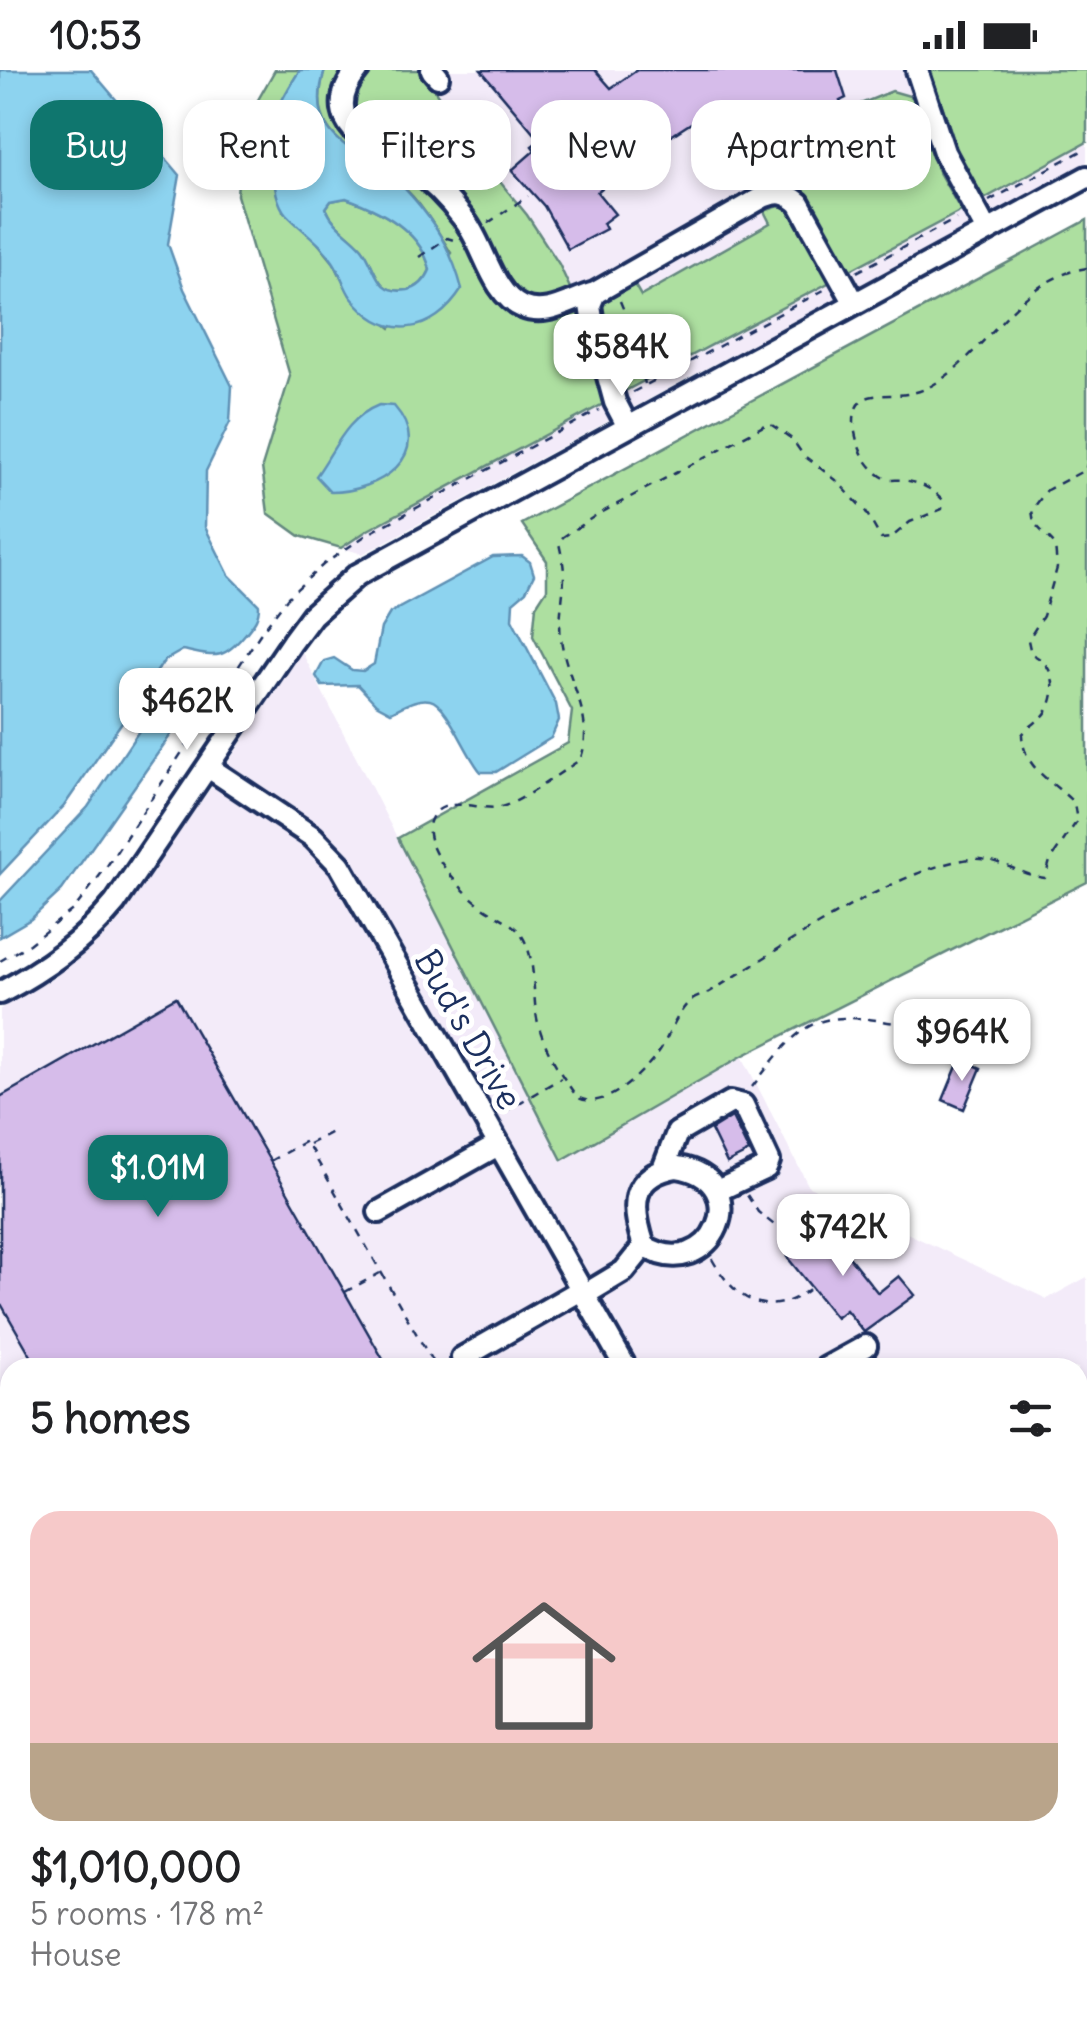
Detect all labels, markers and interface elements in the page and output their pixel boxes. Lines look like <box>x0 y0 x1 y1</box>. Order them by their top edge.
text: 10:53 <box>50 12 142 59</box>
chip: Buy <box>30 100 163 190</box>
chip: Rent <box>183 100 325 190</box>
chip: Filters <box>345 100 511 190</box>
chip: New <box>531 100 671 190</box>
chip: Apartment <box>691 100 931 190</box>
pin: $584K <box>552 314 692 399</box>
text: $584K <box>576 326 668 367</box>
pin: $462K <box>117 668 257 753</box>
text: $462K <box>141 680 233 721</box>
street label: Bud's Drive <box>406 941 532 1117</box>
pin: $964K <box>892 999 1032 1084</box>
text: $964K <box>916 1011 1008 1052</box>
pin: $1.01M <box>77 1135 239 1220</box>
text: $1.01M <box>110 1147 206 1188</box>
pin: $742K <box>773 1194 913 1279</box>
text: $742K <box>799 1206 887 1247</box>
icon: filters <box>1003 1391 1058 1446</box>
text: 5 homes <box>30 1392 191 1444</box>
icon: home <box>454 1576 634 1756</box>
text: $1,010,000 <box>30 1841 242 1893</box>
text: 5 rooms · 178 m² <box>30 1893 264 1934</box>
text: House <box>30 1934 121 1975</box>

